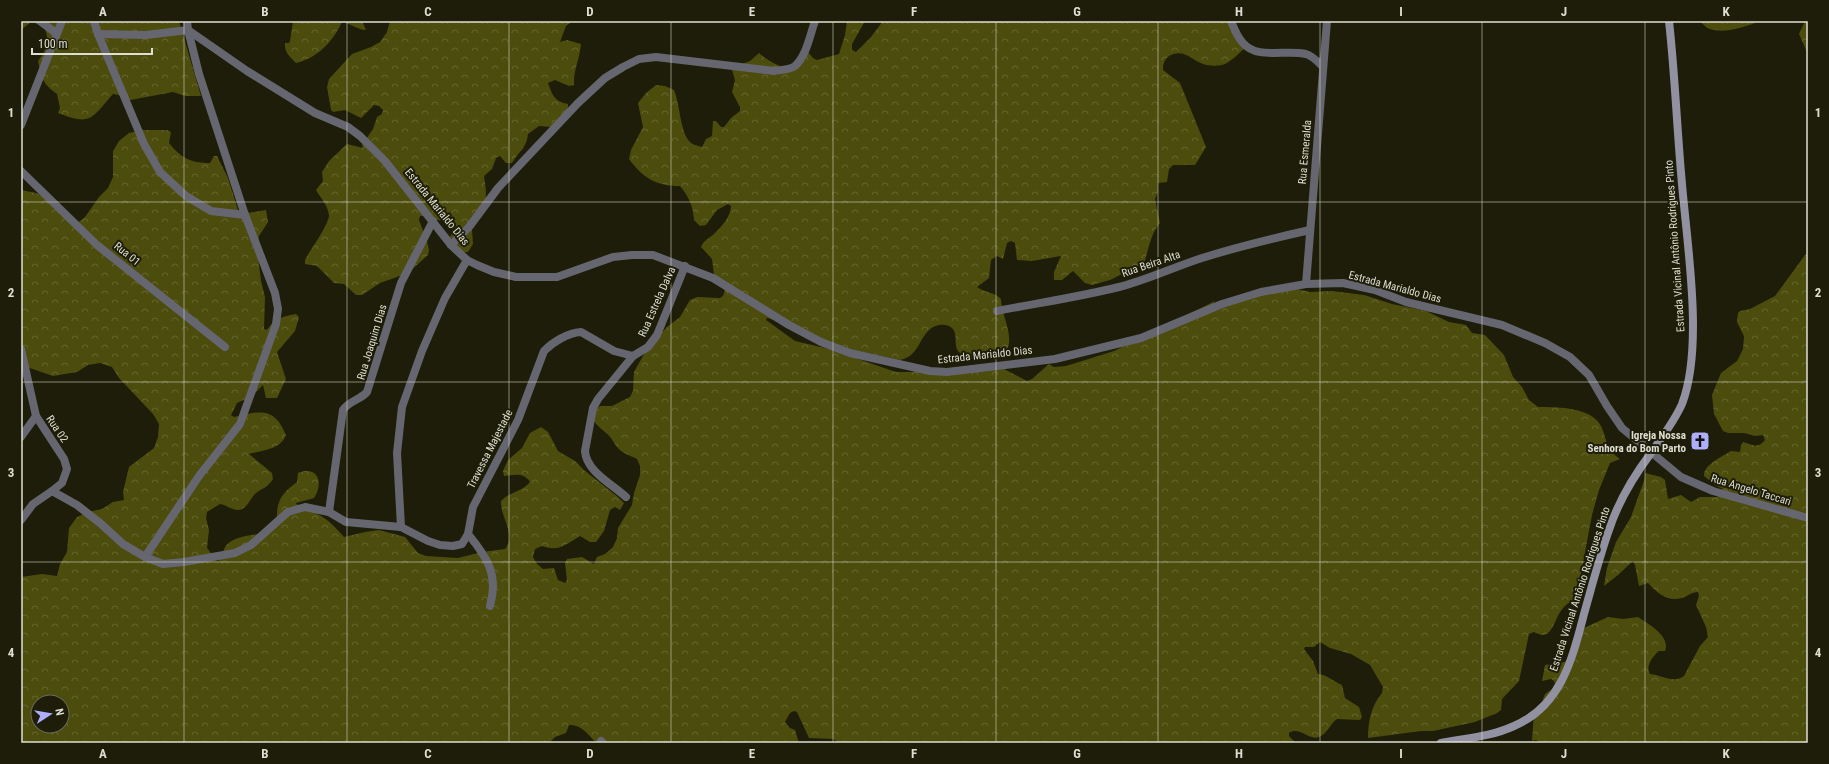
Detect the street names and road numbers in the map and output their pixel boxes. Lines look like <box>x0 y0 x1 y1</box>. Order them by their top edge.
street label: Rua Esmeralda <box>1296 119 1314 185</box>
street label: Estrada Vicinal Antônio Rodrigues Pinto <box>1662 159 1687 332</box>
street label: Estrada Marialdo Dias <box>402 166 472 248</box>
street label: Rua 01 <box>111 240 143 268</box>
street label: Rua Beira Alta <box>1120 248 1182 280</box>
street label: Rua Estrela Dalva <box>636 265 678 339</box>
street label: Estrada Marialdo Dias <box>1347 268 1443 306</box>
street label: Rua Joaquim Dias <box>354 303 390 381</box>
street label: Estrada Marialdo Dias <box>937 344 1033 366</box>
street label: Travessa Majestade <box>465 407 515 491</box>
street label: Rua 02 <box>43 413 71 445</box>
street label: Rua Angelo Taccari <box>1709 472 1793 508</box>
street label: Estrada Vicinal Antônio Rodrigues Pinto <box>1547 505 1613 673</box>

